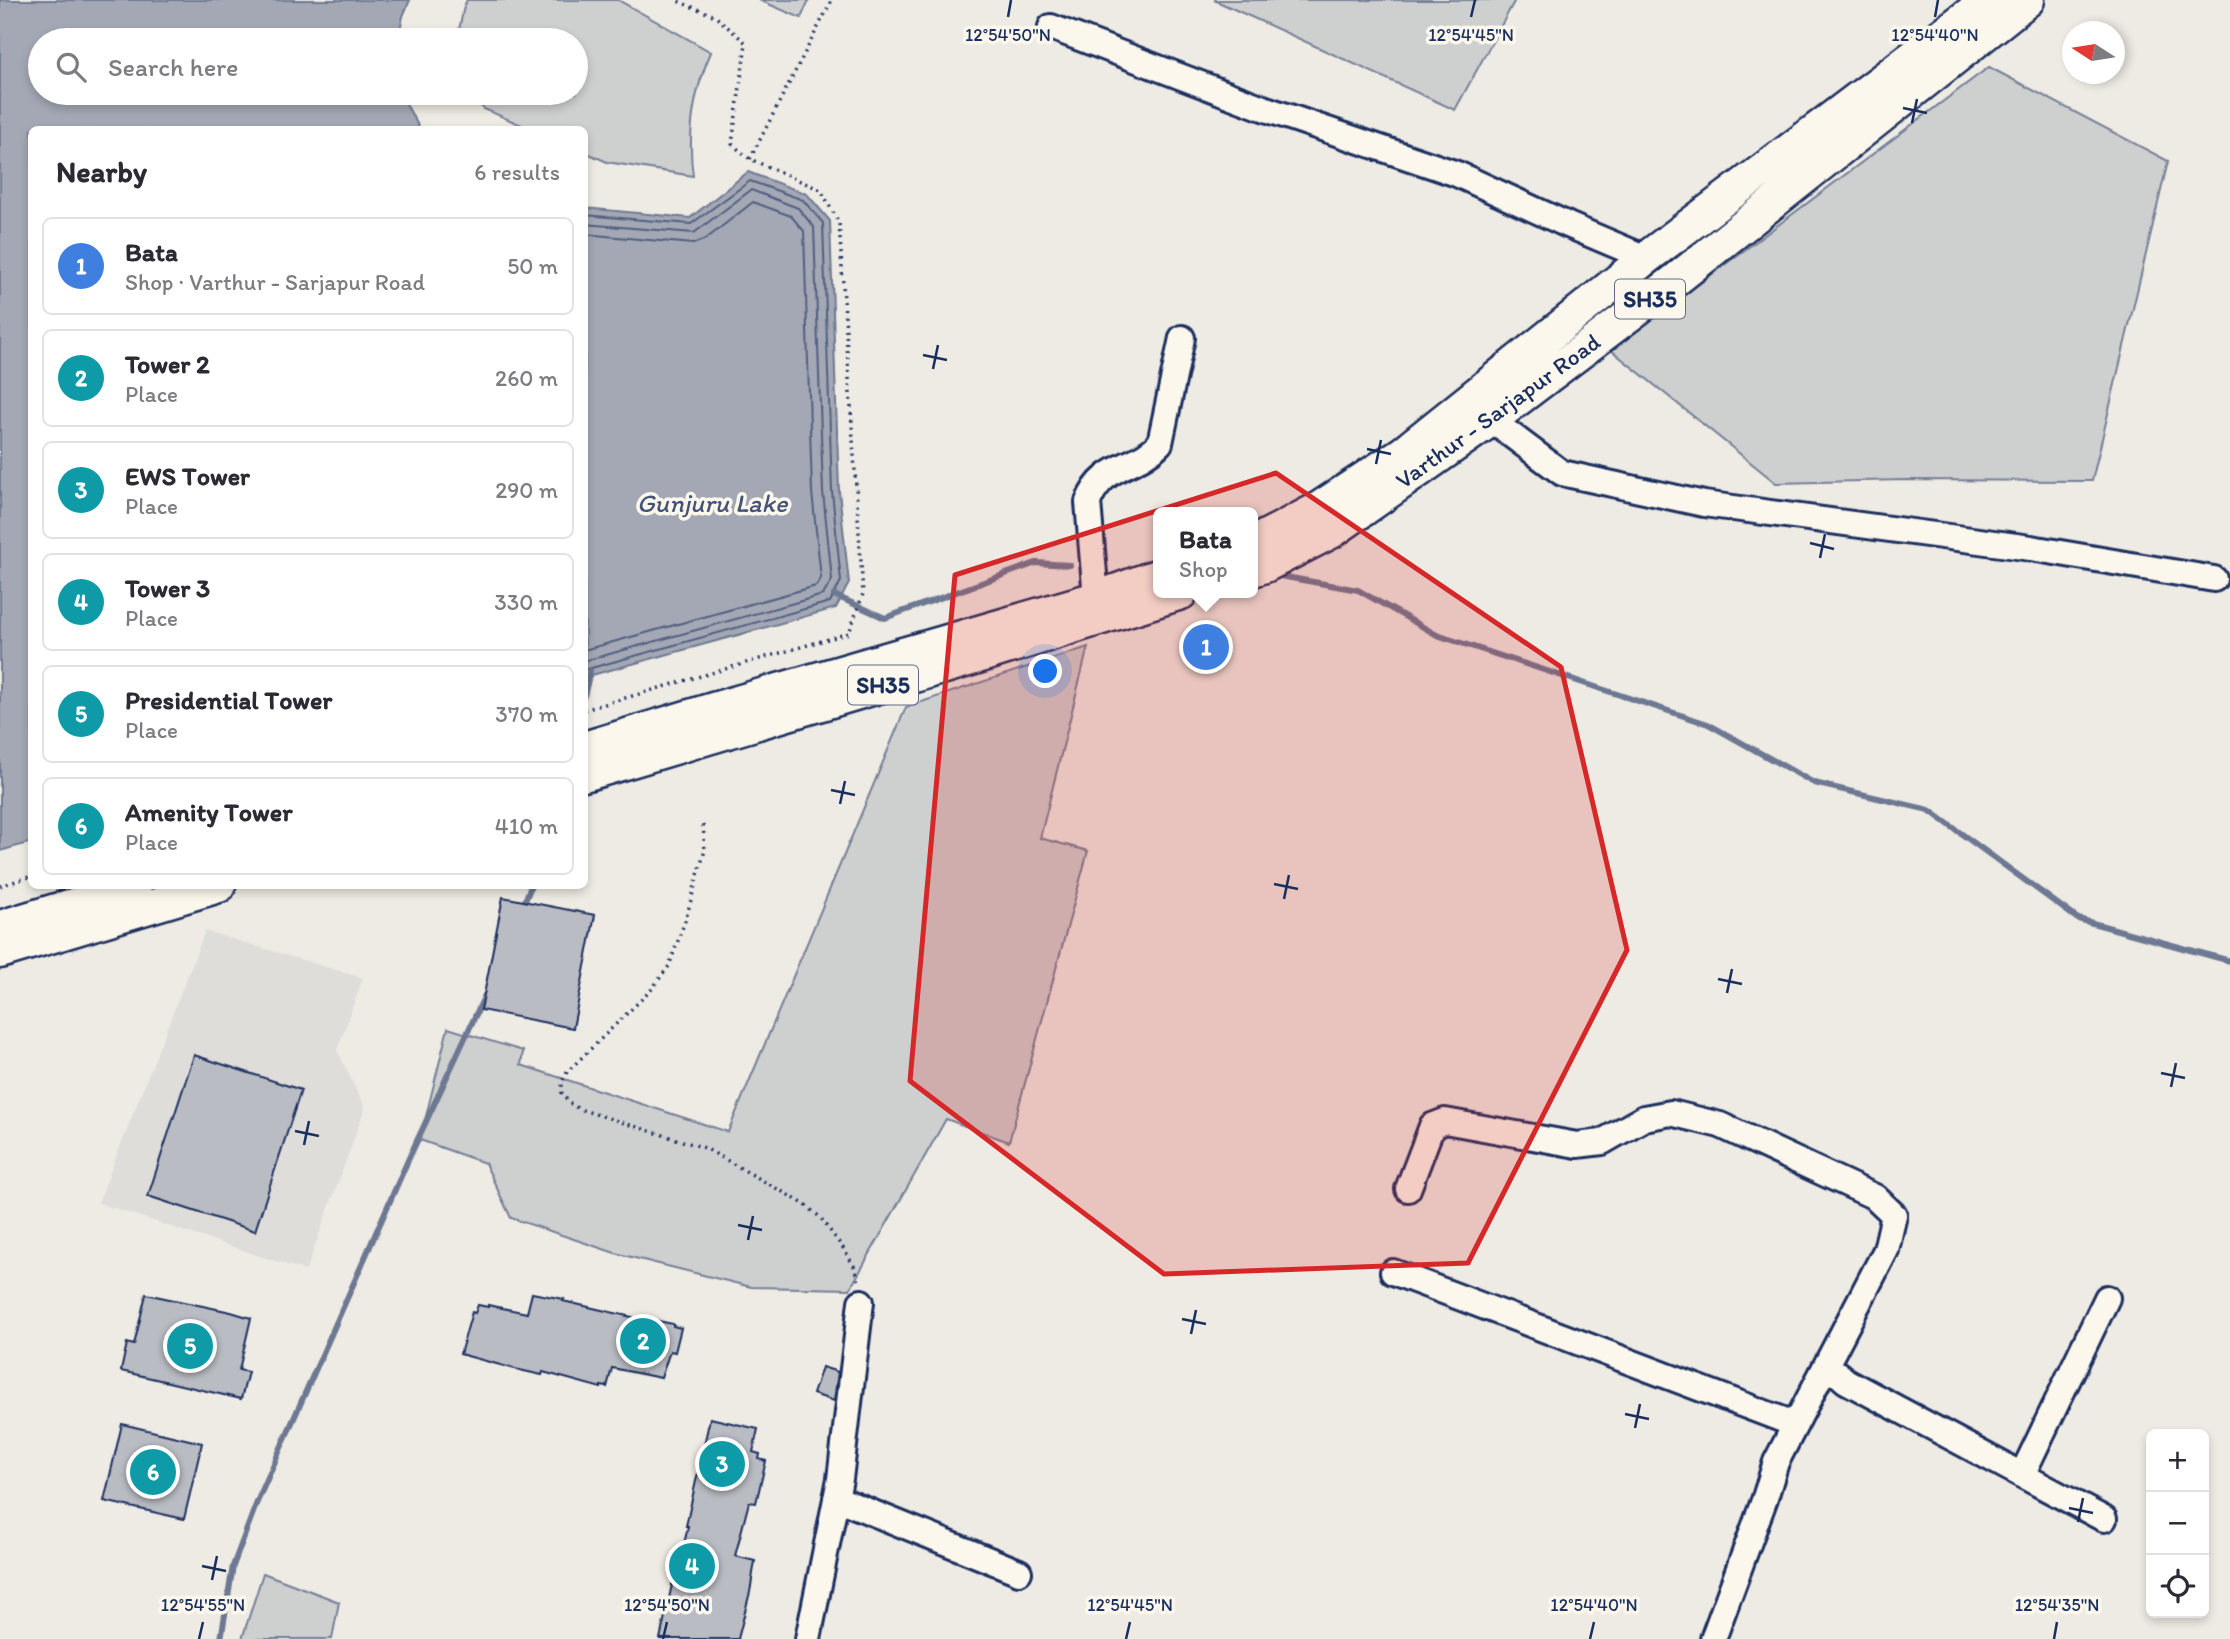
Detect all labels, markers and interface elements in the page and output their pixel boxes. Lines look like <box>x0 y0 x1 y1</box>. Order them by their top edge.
north arrow <box>2062 21 2125 84</box>
text: 12°54'50"N <box>965 24 1051 46</box>
text: 12°54'45"N <box>1428 24 1514 46</box>
text: 12°54'40"N <box>1891 24 1979 46</box>
search box <box>28 28 588 105</box>
icon: search <box>52 48 90 86</box>
text: Search here <box>108 51 238 83</box>
text: Nearby <box>56 153 147 190</box>
text: 6 results <box>474 158 560 186</box>
text: Bata <box>125 236 178 268</box>
text: 1 <box>76 252 86 280</box>
text: 50 m <box>507 252 558 280</box>
text: Shop · Varthur - Sarjapur Road <box>125 268 425 296</box>
road number: SH35 <box>1615 280 1685 318</box>
street label: Varthur - Sarjapur Road <box>1390 327 1606 495</box>
text: Tower 2 <box>125 348 210 380</box>
text: 2 <box>75 364 87 392</box>
text: 260 m <box>495 364 558 392</box>
text: Place <box>125 380 178 408</box>
text: EWS Tower <box>125 460 250 492</box>
text: 3 <box>75 476 87 504</box>
text: 290 m <box>495 476 558 504</box>
water label: Gunjuru Lake <box>637 487 789 519</box>
text: Place <box>125 492 178 520</box>
popup <box>1153 507 1258 598</box>
text: Bata <box>1179 523 1232 555</box>
text: Shop <box>1179 555 1228 583</box>
text: Tower 3 <box>125 572 210 604</box>
text: 4 <box>74 588 88 616</box>
text: 330 m <box>494 588 558 616</box>
text: Place <box>125 604 178 632</box>
pin: 1 <box>1183 621 1229 673</box>
your location <box>1028 654 1062 688</box>
road number: SH35 <box>848 666 918 705</box>
text: Presidential Tower <box>125 684 332 716</box>
text: 5 <box>75 700 87 728</box>
text: 370 m <box>495 700 558 728</box>
text: Place <box>125 716 178 744</box>
text: Amenity Tower <box>125 796 292 828</box>
text: 6 <box>75 812 87 840</box>
text: 410 m <box>495 812 558 840</box>
text: Place <box>125 828 178 856</box>
pin: 2 <box>620 1315 666 1367</box>
pin: 5 <box>167 1320 213 1372</box>
map controls <box>2146 1429 2209 1618</box>
button: + <box>2146 1429 2209 1492</box>
pin: 3 <box>699 1438 745 1490</box>
pin: 6 <box>130 1446 176 1498</box>
button: − <box>2146 1492 2209 1555</box>
pin: 4 <box>669 1540 715 1592</box>
button: locate <box>2146 1555 2209 1618</box>
text: 12°54'55"N <box>161 1594 245 1616</box>
text: 12°54'50"N <box>624 1594 710 1616</box>
text: 12°54'45"N <box>1087 1594 1173 1616</box>
text: 12°54'40"N <box>1550 1594 1638 1616</box>
text: 12°54'35"N <box>2015 1594 2099 1616</box>

